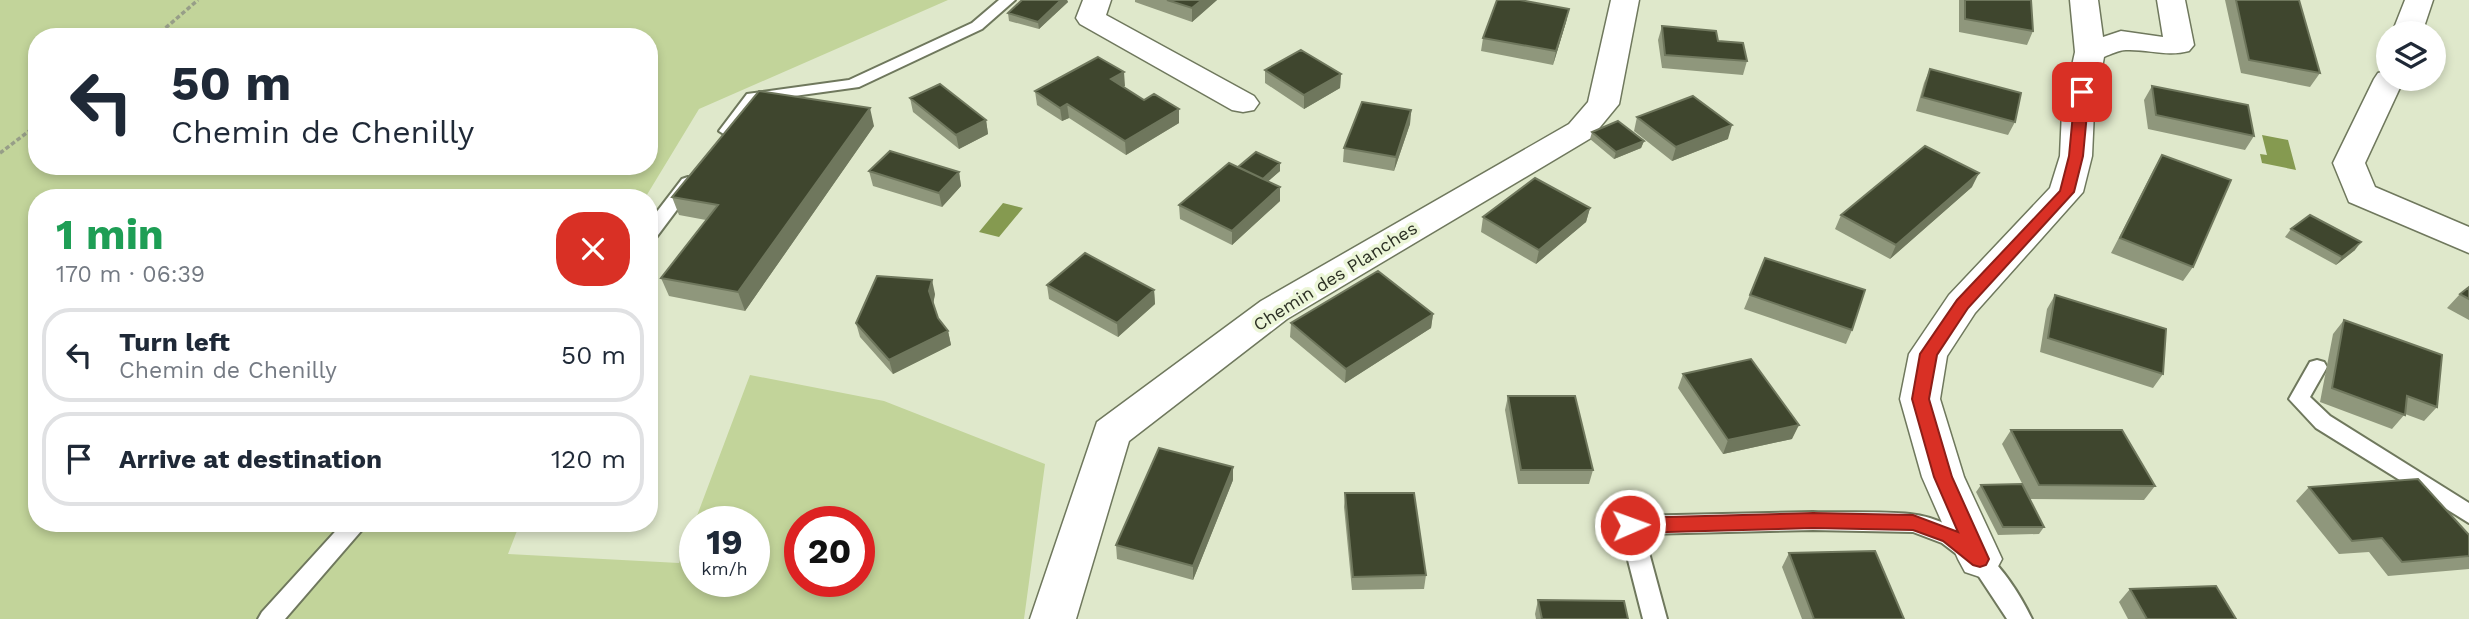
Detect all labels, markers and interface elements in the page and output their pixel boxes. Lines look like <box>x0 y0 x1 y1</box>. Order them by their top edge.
map controls <box>2376 21 2446 91</box>
button: layers <box>2376 21 2446 91</box>
text: 50 m <box>171 54 291 112</box>
icon: left <box>56 56 147 147</box>
pin <box>2052 62 2112 122</box>
icon: arrive <box>2063 73 2101 111</box>
text: Chemin de Chenilly <box>171 113 474 151</box>
text: 1 min <box>56 210 164 259</box>
button: close <box>556 212 630 286</box>
street label: Chemin des Planches <box>1249 217 1421 335</box>
text: 170 m · 06:39 <box>56 261 205 288</box>
text: Turn left <box>119 327 230 357</box>
icon: left <box>60 336 98 374</box>
text: 50 m <box>561 340 626 370</box>
text: Chemin de Chenilly <box>119 357 337 384</box>
icon: arrive <box>60 440 98 478</box>
text: Arrive at destination <box>119 444 382 474</box>
text: 120 m <box>551 444 626 474</box>
position arrow <box>1593 488 1667 562</box>
speed limit sign: 20 <box>784 506 875 597</box>
text: 19 <box>706 521 743 563</box>
text: km/h <box>701 558 748 579</box>

